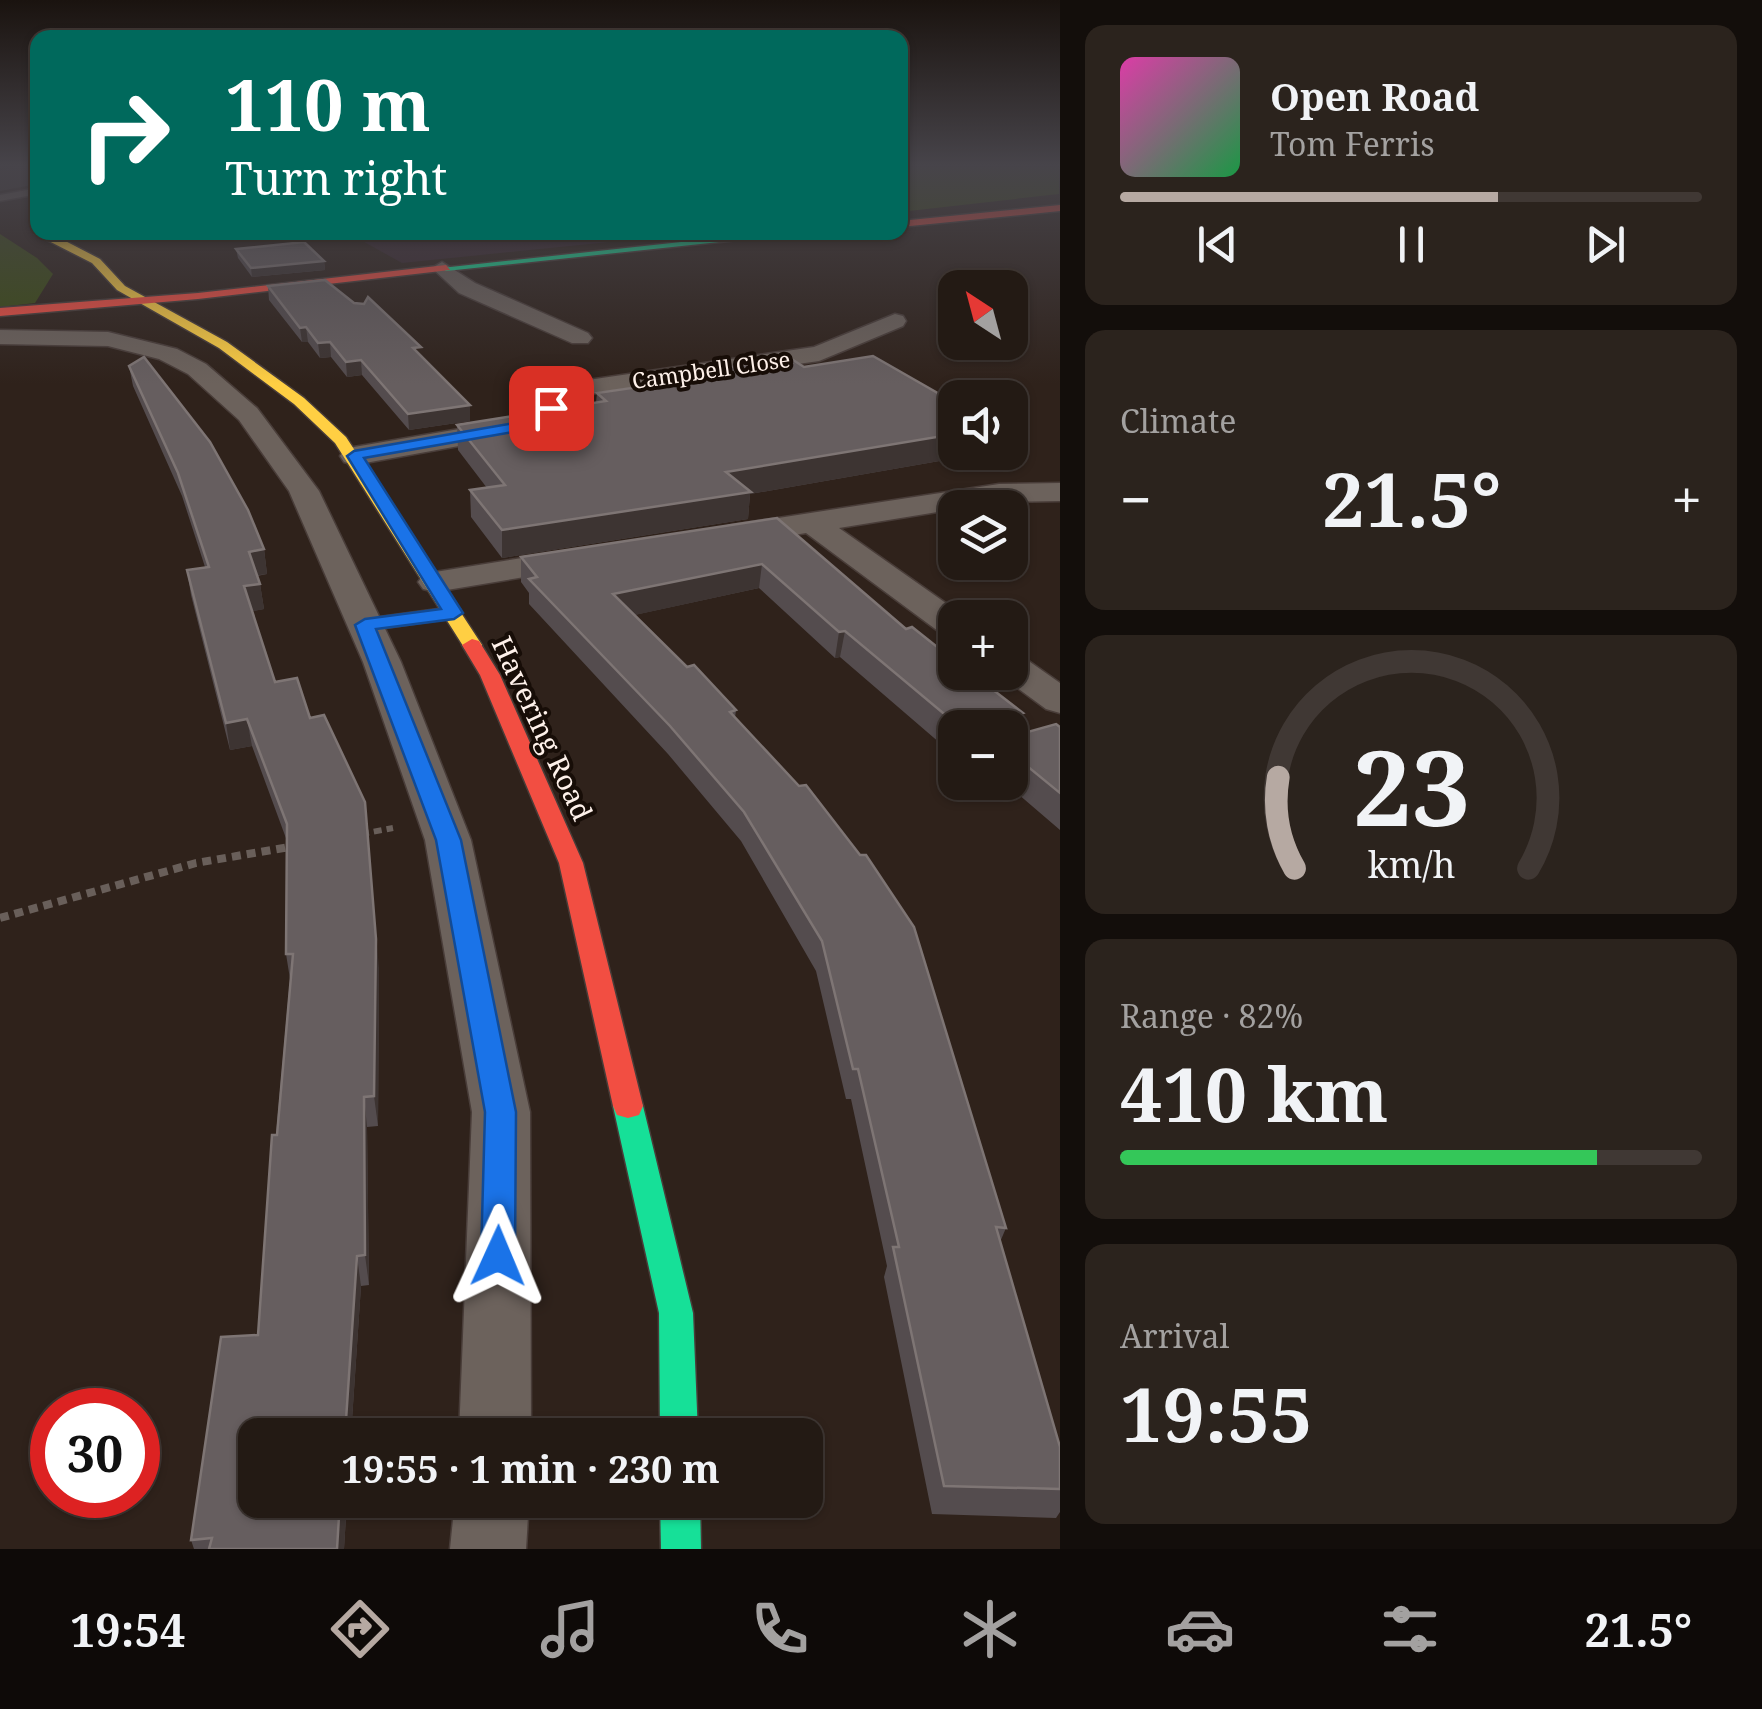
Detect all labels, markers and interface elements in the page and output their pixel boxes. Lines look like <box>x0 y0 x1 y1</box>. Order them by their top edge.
text: 110 m <box>225 56 431 152</box>
icon: right <box>60 70 190 200</box>
text: Open Road <box>1270 70 1479 122</box>
text: Tom Ferris <box>1270 122 1435 165</box>
text: Turn right <box>225 147 447 208</box>
icon: previous <box>1190 217 1245 272</box>
icon: pause <box>1384 217 1439 272</box>
icon: next <box>1578 217 1633 272</box>
north arrow <box>938 270 1028 360</box>
map controls <box>938 270 1028 800</box>
street label: Campbell Close <box>630 343 792 395</box>
pin <box>509 366 594 451</box>
button: sound <box>938 380 1028 470</box>
icon: arrive <box>524 381 579 436</box>
text: Climate <box>1120 399 1236 442</box>
text: 21.5° <box>1322 447 1501 549</box>
text: − <box>1120 461 1152 536</box>
text: + <box>1671 461 1702 536</box>
button: layers <box>938 490 1028 580</box>
button: + <box>938 600 1028 690</box>
street label: Havering Road <box>484 630 602 826</box>
button: − <box>938 710 1028 800</box>
text: 23 <box>1352 715 1470 856</box>
text: km/h <box>1367 840 1455 888</box>
text: Range · 82% <box>1120 994 1303 1037</box>
text: 410 km <box>1120 1042 1388 1144</box>
position arrow <box>446 1204 550 1308</box>
text: Arrival <box>1120 1314 1229 1357</box>
text: 19:55 <box>1120 1362 1312 1464</box>
speed limit sign: 30 <box>30 1388 160 1518</box>
text: 19:55 · 1 min · 230 m <box>341 1442 720 1494</box>
icon: directions <box>325 1594 395 1664</box>
icon: music <box>535 1594 605 1664</box>
icon: phone <box>745 1594 815 1664</box>
icon: climate <box>955 1594 1025 1664</box>
icon: car <box>1165 1594 1235 1664</box>
icon: filters <box>1375 1594 1445 1664</box>
text: 19:54 <box>70 1599 185 1660</box>
text: 21.5° <box>1584 1599 1692 1660</box>

